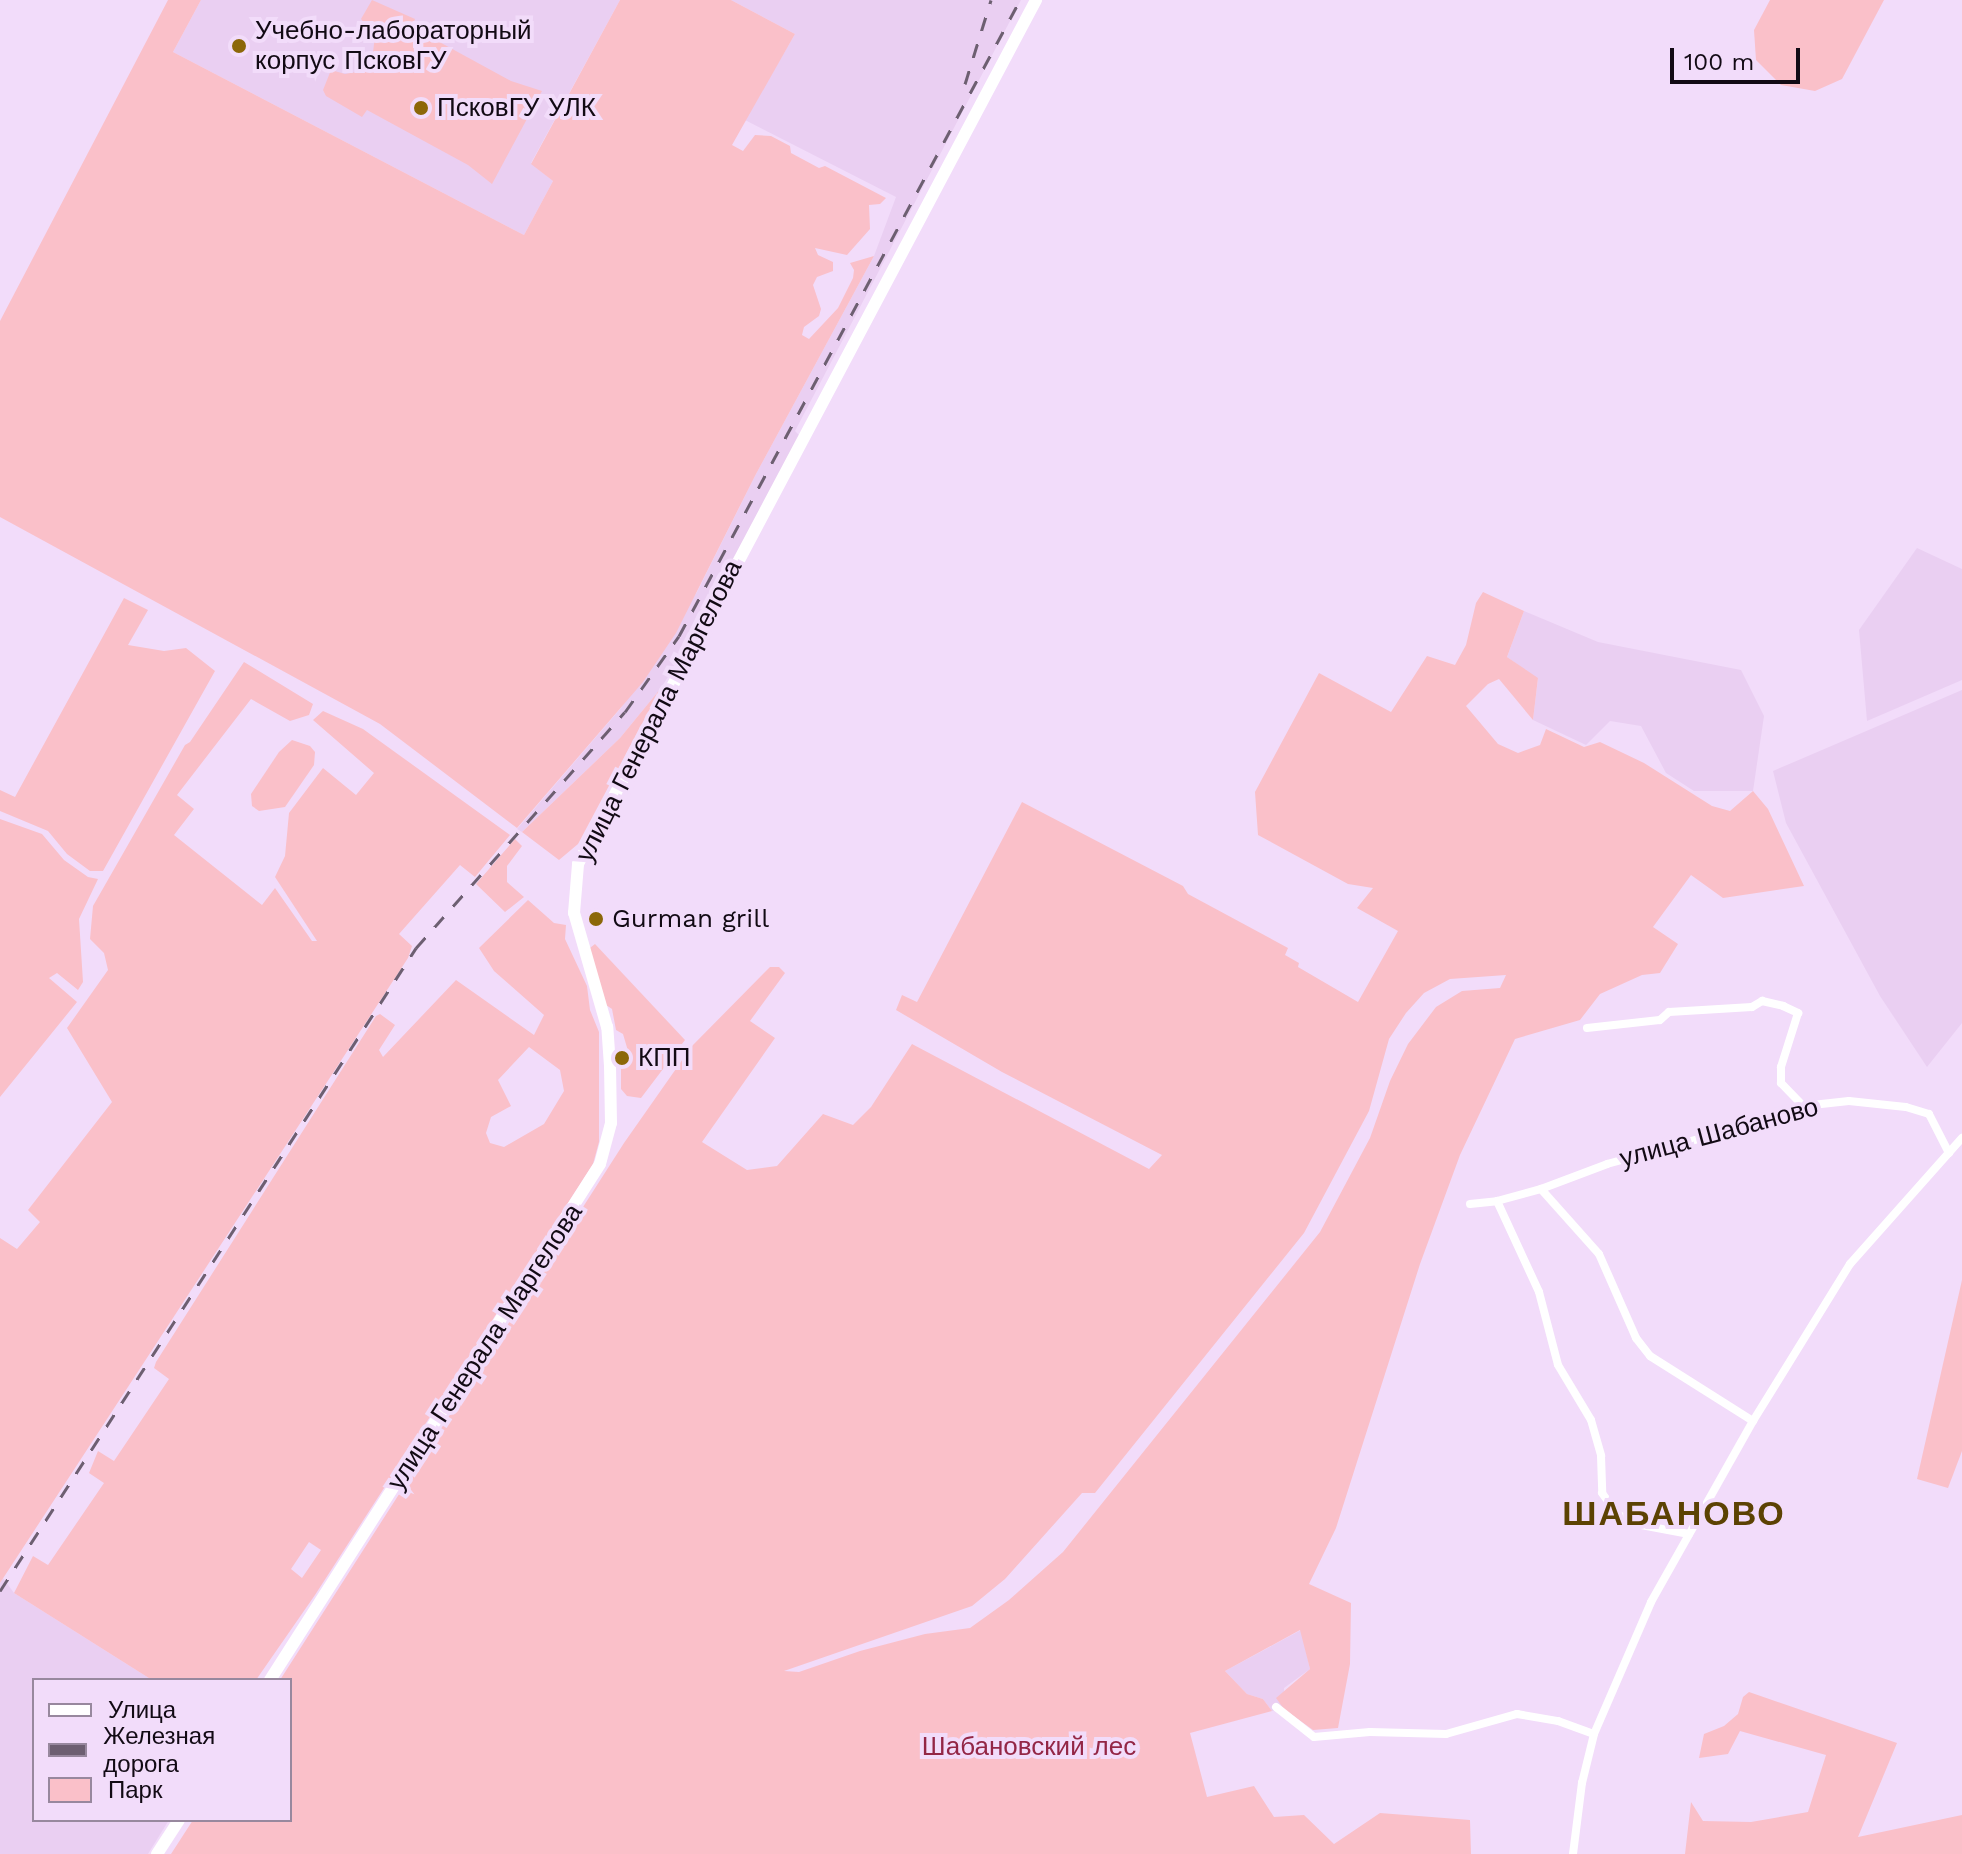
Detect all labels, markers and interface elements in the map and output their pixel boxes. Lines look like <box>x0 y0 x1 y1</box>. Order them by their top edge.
place label: Учебно-лабораторный корпус ПсковГУ <box>255 15 532 76</box>
scale bar <box>1674 32 1804 82</box>
marker: Учебно-лабораторный корпус ПсковГУ <box>230 37 248 55</box>
text: 100 m <box>1684 48 1754 76</box>
place label: ПсковГУ УЛК <box>437 92 596 124</box>
marker: ПсковГУ УЛК <box>412 99 430 117</box>
street label: улица Генерала Маргелова <box>569 555 749 867</box>
place label: Gurman grill <box>612 903 769 935</box>
marker: Gurman grill <box>587 910 605 928</box>
place label: КПП <box>638 1042 691 1074</box>
marker: КПП <box>613 1049 631 1067</box>
street label: улица Шабаново <box>1616 1092 1822 1174</box>
street label: улица Генерала Маргелова <box>381 1198 589 1496</box>
district label: ШАБАНОВО <box>1562 1494 1786 1534</box>
legend <box>32 1678 292 1822</box>
text: Улица <box>108 1696 176 1724</box>
text: Железная дорога <box>103 1722 215 1778</box>
park label: Шабановский лес <box>922 1731 1136 1763</box>
text: Парк <box>108 1776 162 1804</box>

